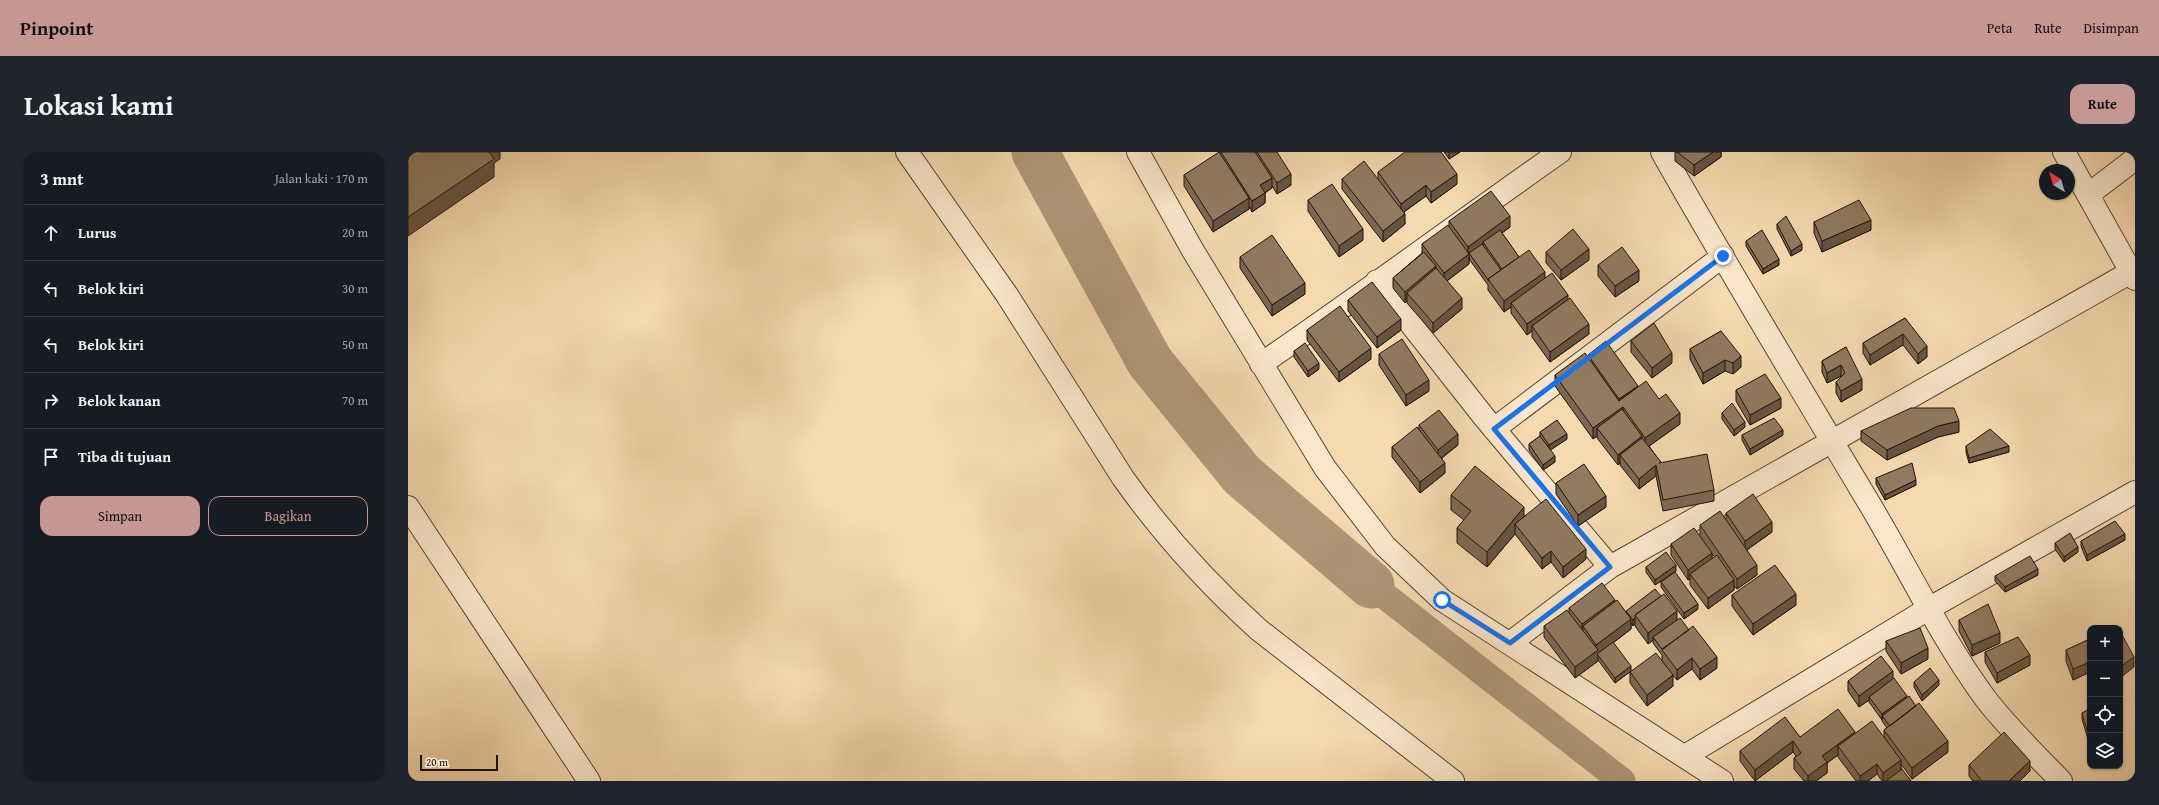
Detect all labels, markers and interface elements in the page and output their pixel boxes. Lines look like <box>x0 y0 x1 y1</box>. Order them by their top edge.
text: Pinpoint <box>20 14 93 42</box>
text: Peta <box>1987 18 2012 38</box>
text: Rute <box>2034 18 2062 38</box>
text: Disimpan <box>2084 18 2139 38</box>
text: Lokasi kami <box>24 84 174 125</box>
button: Rute <box>2070 84 2135 124</box>
north arrow <box>2039 164 2075 200</box>
text: 3 mnt <box>40 166 84 191</box>
text: Jalan kaki · 170 m <box>275 169 368 188</box>
icon: ahead <box>40 222 62 244</box>
text: Lurus <box>78 222 116 243</box>
text: 20 m <box>342 223 368 242</box>
route end <box>1714 247 1732 265</box>
icon: left <box>40 278 62 300</box>
text: Belok kiri <box>78 278 144 299</box>
text: 30 m <box>342 279 368 298</box>
icon: left <box>40 334 62 356</box>
text: Belok kiri <box>78 334 144 355</box>
text: 50 m <box>342 335 368 354</box>
icon: right <box>40 390 62 412</box>
text: Belok kanan <box>78 390 161 411</box>
text: 70 m <box>342 391 368 410</box>
icon: arrive <box>40 446 62 468</box>
text: Tiba di tujuan <box>78 446 171 467</box>
button: Simpan <box>40 496 200 536</box>
button: Bagikan <box>208 496 368 536</box>
route start <box>1433 591 1451 609</box>
map controls <box>2087 625 2123 769</box>
button: + <box>2087 625 2123 661</box>
button: − <box>2087 661 2123 697</box>
button: locate <box>2087 697 2123 733</box>
button: layers <box>2087 733 2123 769</box>
scale bar <box>420 753 498 772</box>
text: 20 m <box>426 754 448 770</box>

